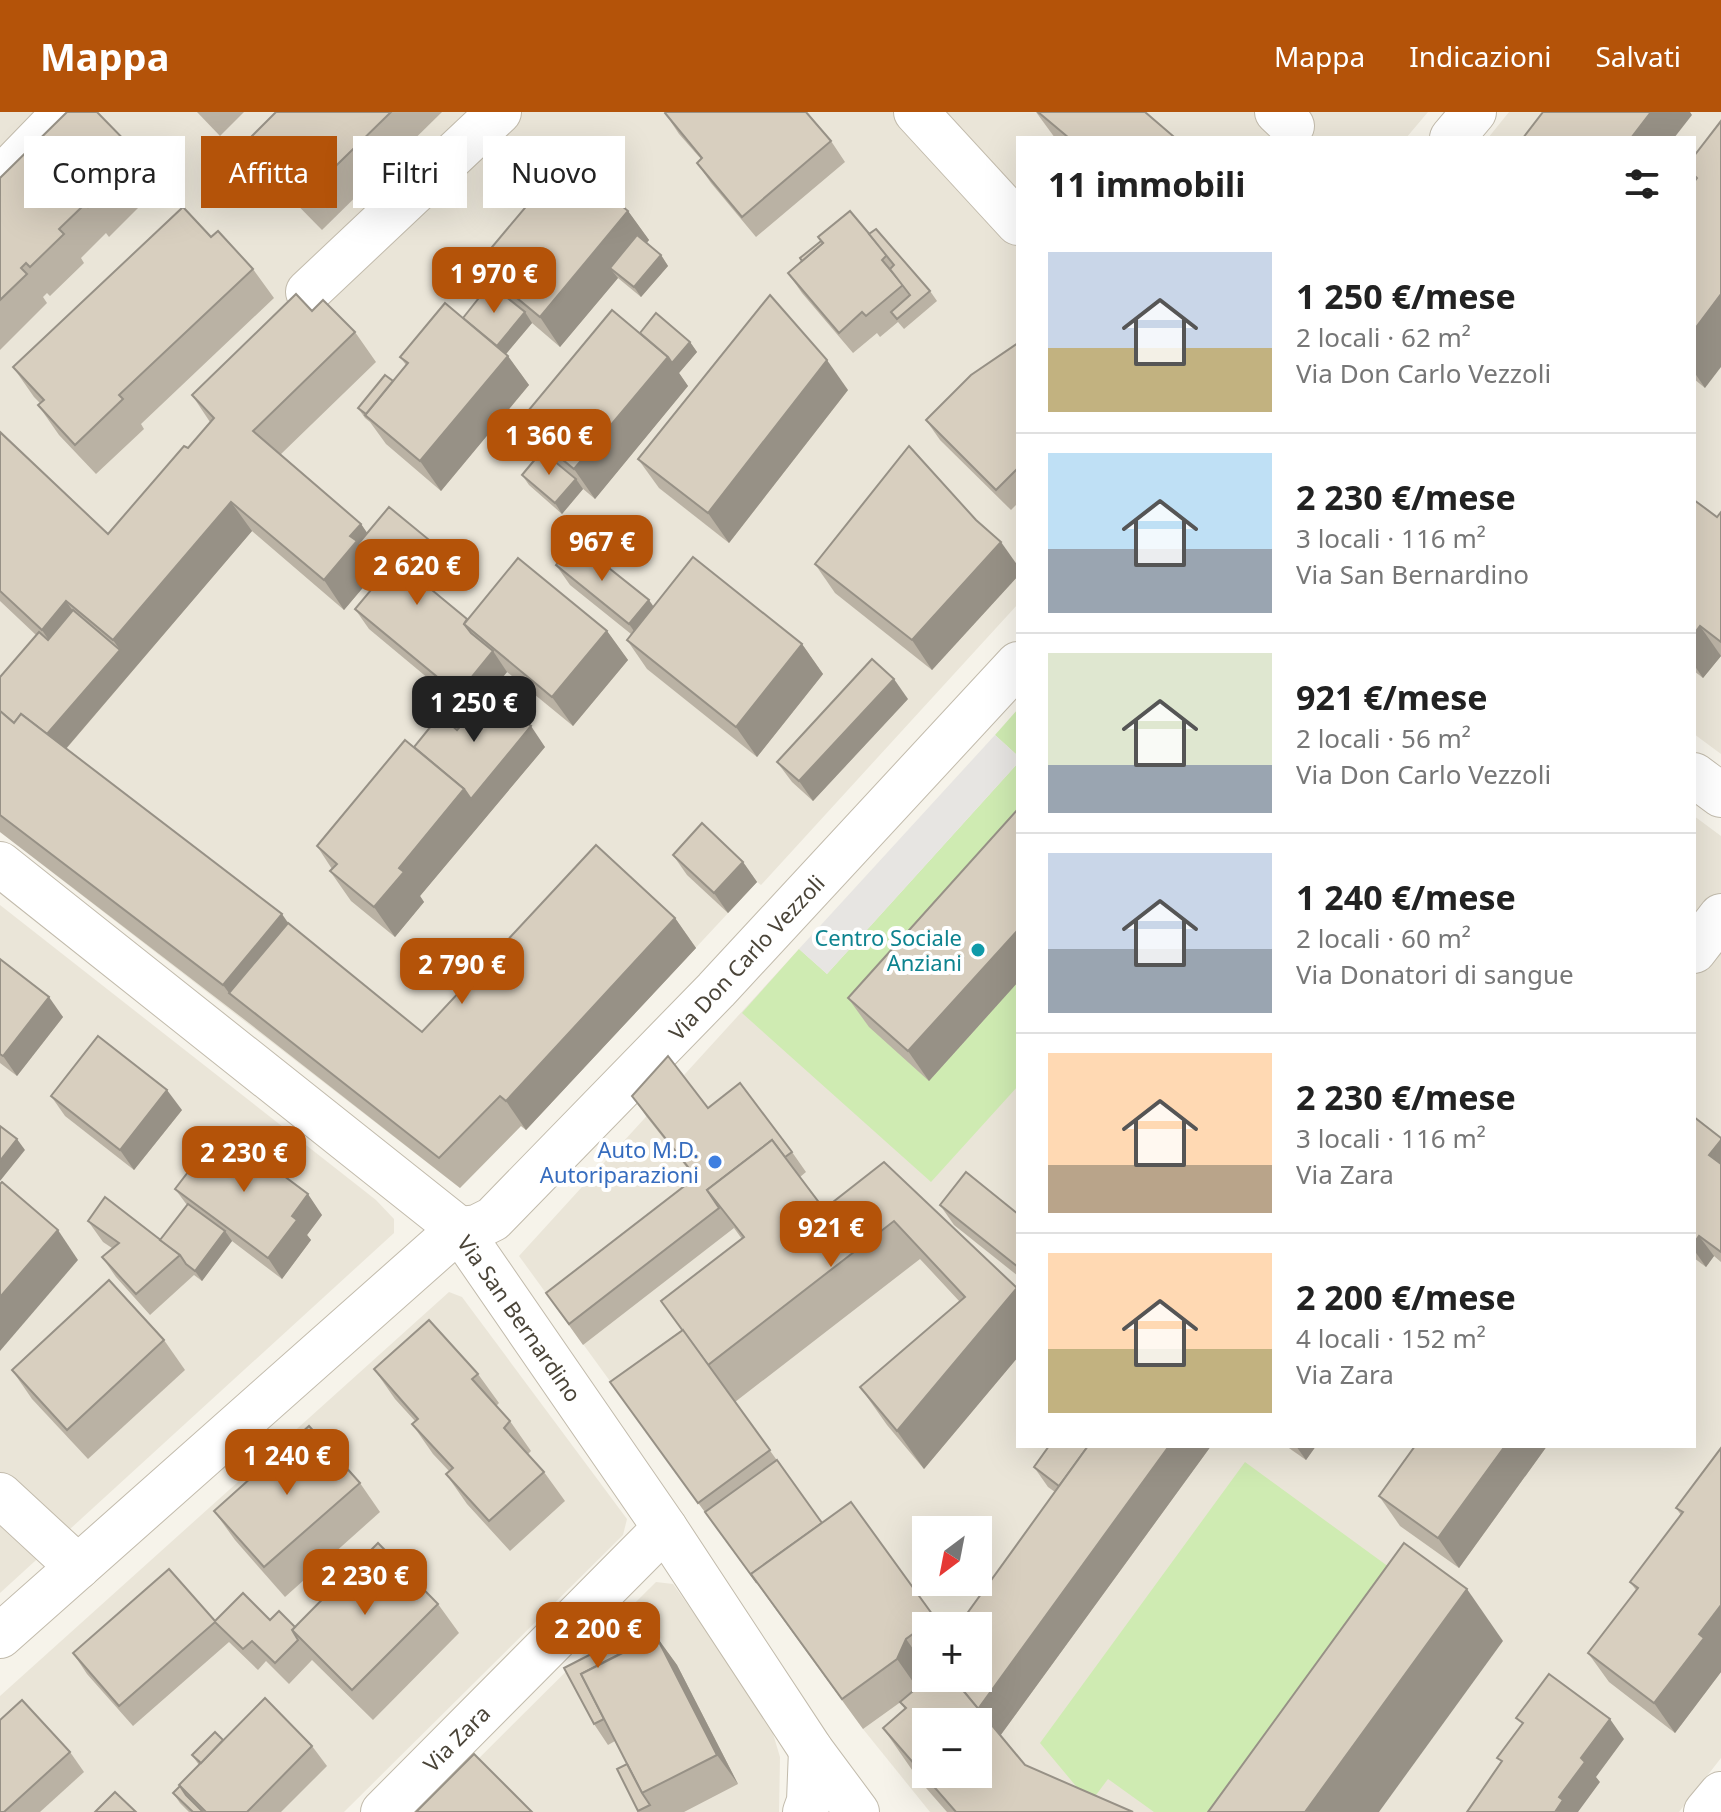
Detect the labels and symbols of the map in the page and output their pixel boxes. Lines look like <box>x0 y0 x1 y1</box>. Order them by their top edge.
pin: 1 970 € <box>420 247 568 315</box>
pin: 1 360 € <box>475 409 623 477</box>
pin: 967 € <box>546 515 658 583</box>
pin: 2 620 € <box>343 539 491 607</box>
pin: 1 250 € <box>400 676 548 744</box>
street label: Via Don Carlo Vezzoli <box>661 868 831 1046</box>
place label: Centro Sociale Anziani <box>814 922 962 977</box>
pin: 2 790 € <box>388 938 536 1006</box>
marker: Centro Sociale Anziani <box>969 941 987 959</box>
pin: 2 230 € <box>170 1126 318 1194</box>
place label: Auto M.D. Autoriparazioni <box>540 1134 699 1189</box>
marker: Auto M.D. Autoriparazioni <box>706 1153 724 1171</box>
pin: 921 € <box>775 1201 887 1269</box>
street label: Via San Bernardino <box>451 1229 589 1407</box>
pin: 1 240 € <box>213 1429 361 1497</box>
north arrow <box>912 1516 992 1596</box>
pin: 2 230 € <box>291 1549 439 1617</box>
pin: 2 200 € <box>524 1602 672 1670</box>
street label: Via Zara <box>416 1698 496 1778</box>

